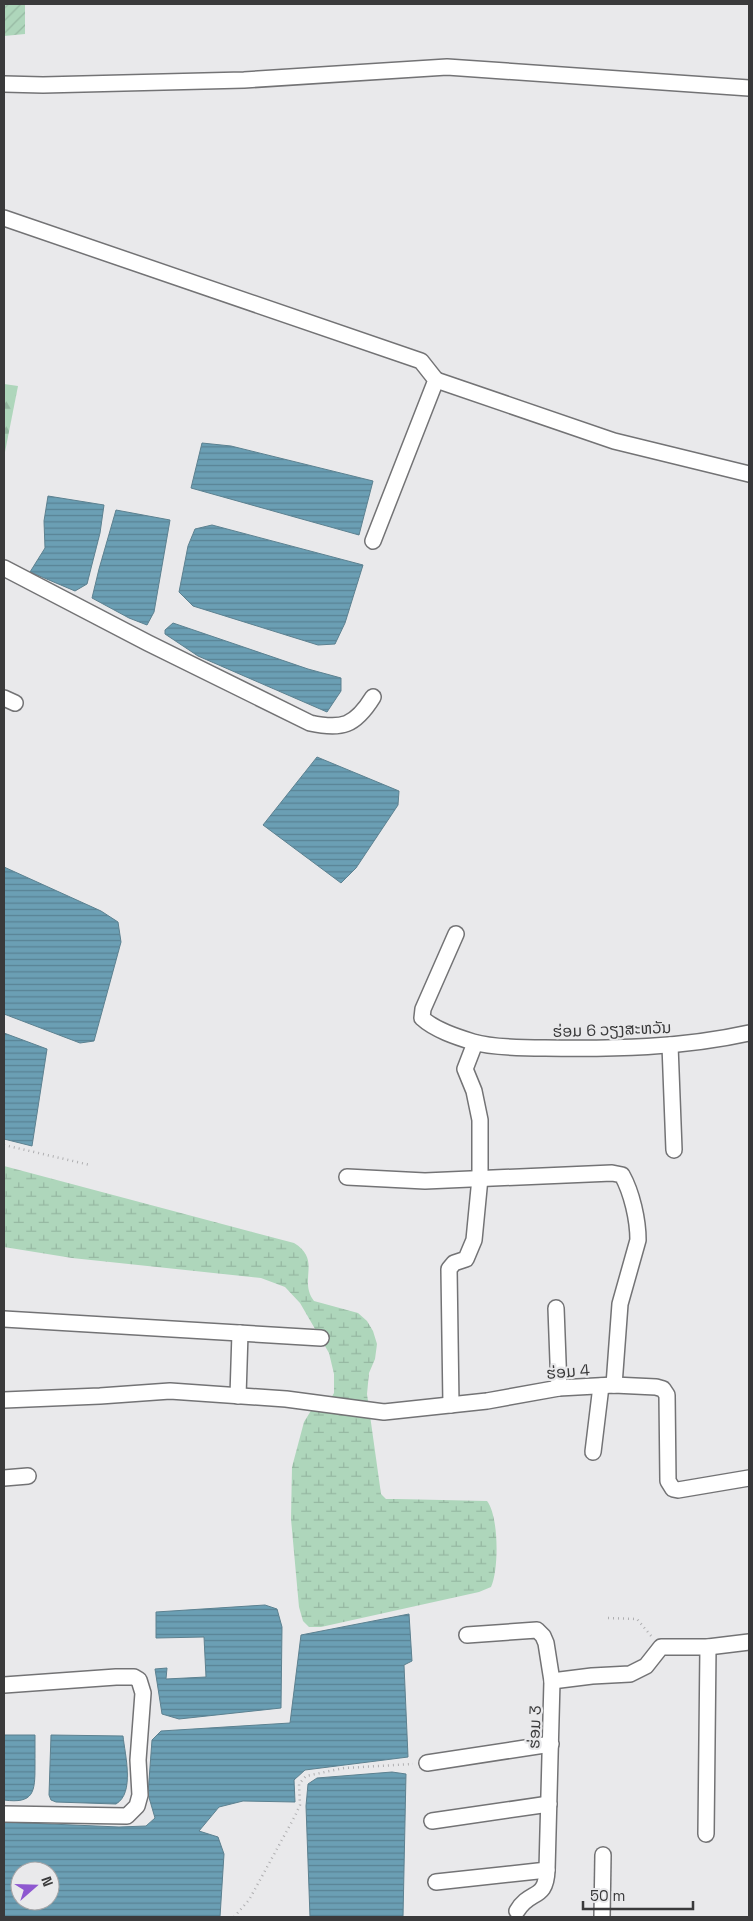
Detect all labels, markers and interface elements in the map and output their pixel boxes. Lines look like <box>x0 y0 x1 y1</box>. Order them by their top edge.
street label: ຮ່ອມ 6 ວຽງສະຫວັນ <box>552 1017 672 1042</box>
street label: ຮ່ອມ 4 <box>545 1359 591 1384</box>
street label: ຮ່ອມ 3 <box>523 1705 546 1749</box>
north arrow <box>10 1861 60 1911</box>
text: N <box>37 1874 57 1889</box>
scale bar <box>583 1878 693 1910</box>
text: 50 m <box>590 1886 625 1905</box>

